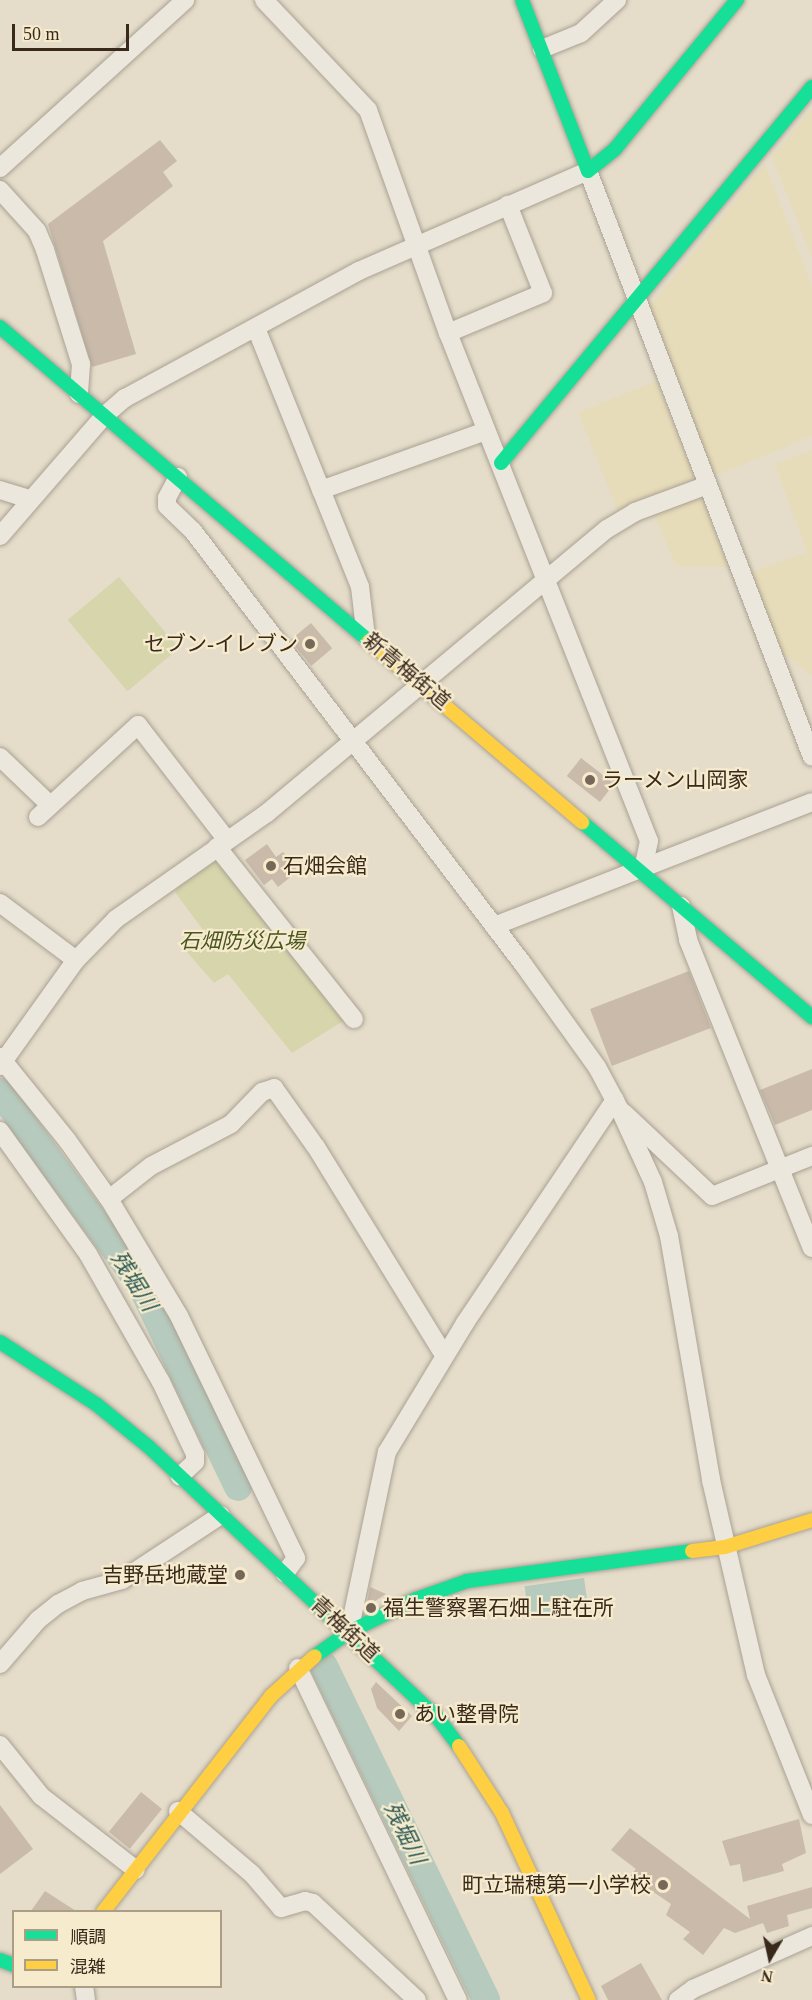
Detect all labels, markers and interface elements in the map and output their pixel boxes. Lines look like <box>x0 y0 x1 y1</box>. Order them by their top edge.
scale bar <box>15 12 132 50</box>
text: 50 m <box>23 24 60 44</box>
street label: 新青梅街道 <box>359 628 455 714</box>
place label: セブン-イレブン <box>144 631 298 657</box>
marker: セブン-イレブン <box>303 637 317 651</box>
place label: ラーメン山岡家 <box>602 767 749 793</box>
marker: ラーメン山岡家 <box>583 773 597 787</box>
place label: 石畑会館 <box>283 853 367 879</box>
marker: 石畑会館 <box>264 859 278 873</box>
park label: 石畑防災広場 <box>179 928 305 954</box>
water label: 残堀川 <box>105 1246 163 1316</box>
place label: 吉野岳地蔵堂 <box>102 1562 228 1588</box>
marker: 吉野岳地蔵堂 <box>233 1568 247 1582</box>
street label: 青梅街道 <box>306 1591 384 1667</box>
place label: 福生警察署石畑上駐在所 <box>383 1595 614 1621</box>
marker: 福生警察署石畑上駐在所 <box>364 1601 378 1615</box>
place label: あい整骨院 <box>414 1701 519 1727</box>
marker: あい整骨院 <box>391 1705 409 1723</box>
water label: 残堀川 <box>379 1798 431 1868</box>
place label: 町立瑞穂第一小学校 <box>462 1872 651 1898</box>
marker: 町立瑞穂第一小学校 <box>656 1878 670 1892</box>
legend <box>12 1910 222 1988</box>
text: 順調 <box>70 1927 106 1947</box>
north arrow <box>740 1928 800 1988</box>
text: 混雑 <box>70 1957 106 1977</box>
text: N <box>760 1967 774 1986</box>

